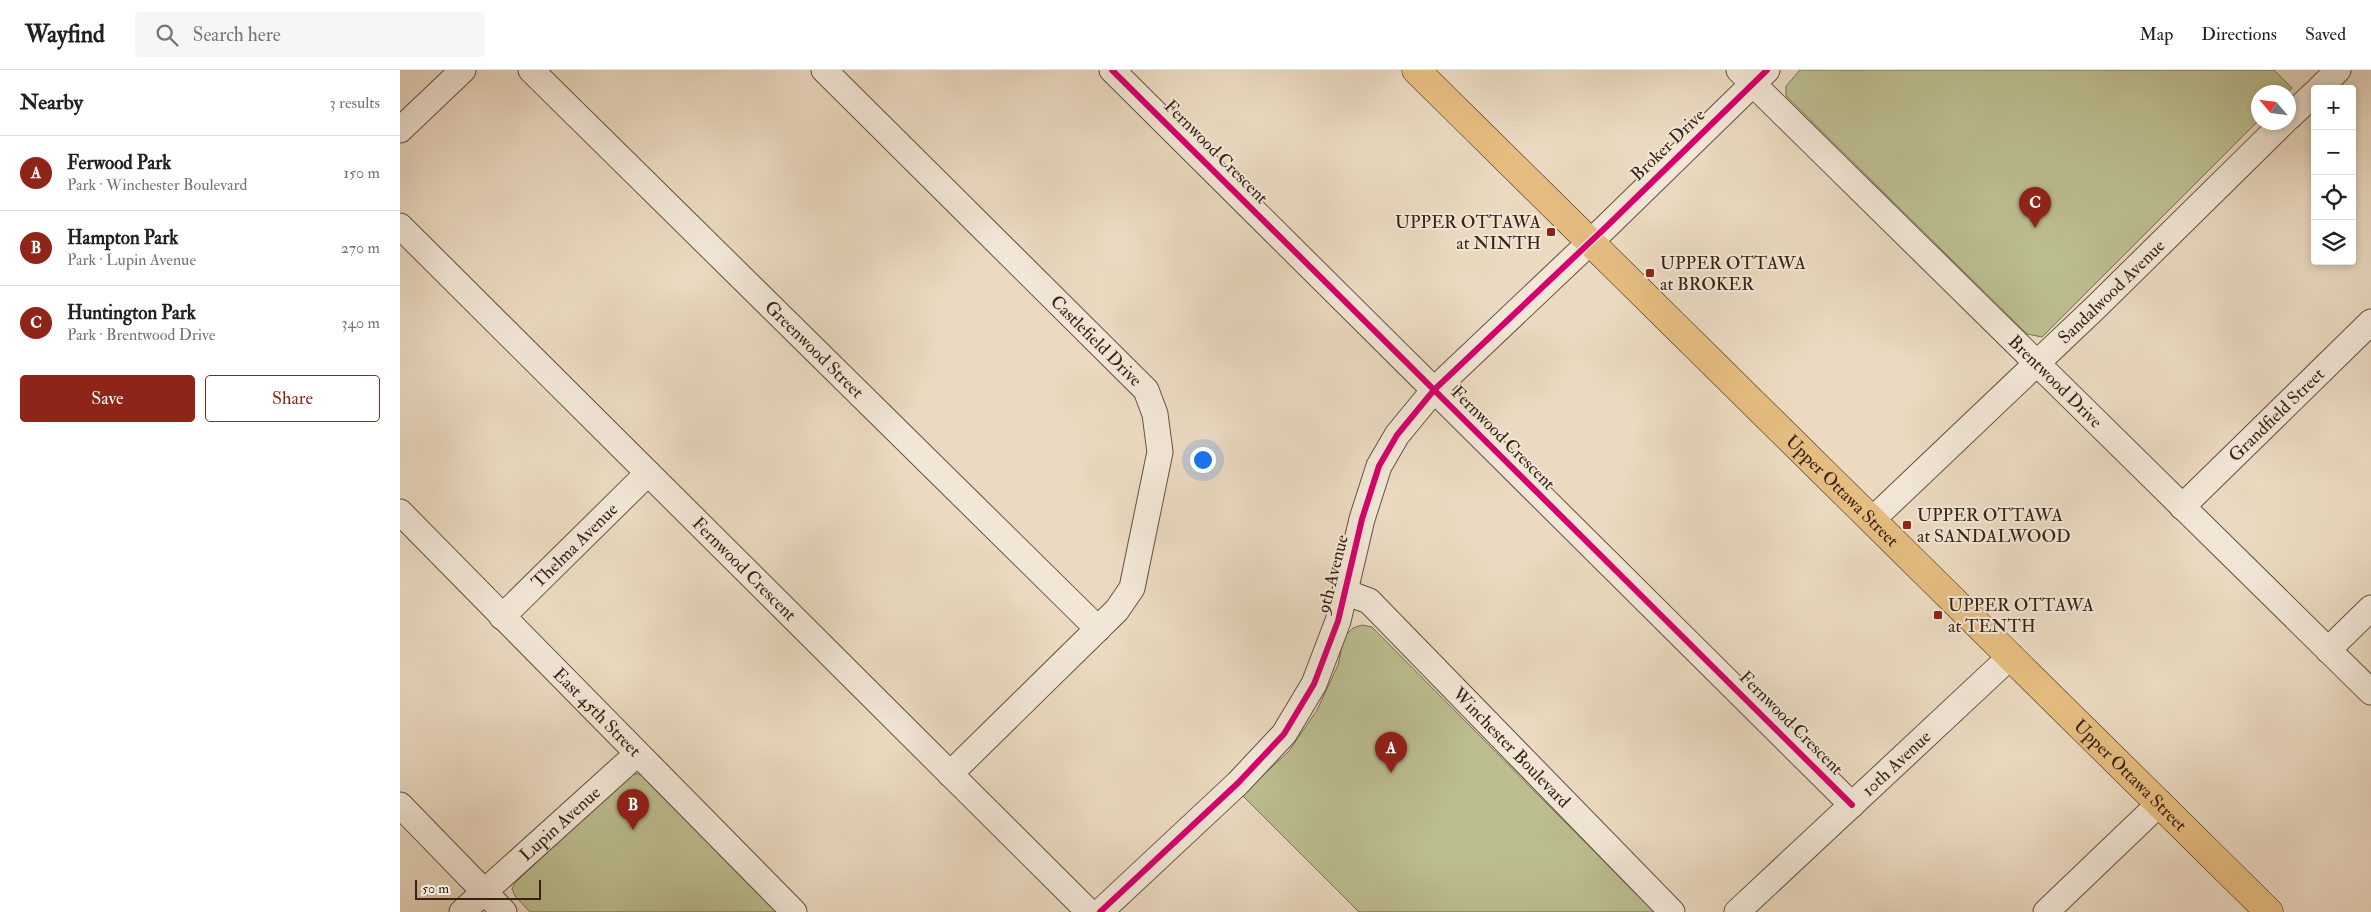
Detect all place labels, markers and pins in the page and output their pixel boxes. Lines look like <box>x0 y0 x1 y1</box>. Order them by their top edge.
pin: C <box>2019 187 2051 228</box>
place label: UPPER OTTAWA at NINTH <box>1395 211 1542 255</box>
marker: UPPER OTTAWA at NINTH <box>1545 226 1557 238</box>
place label: UPPER OTTAWA at BROKER <box>1660 252 1807 296</box>
marker: UPPER OTTAWA at BROKER <box>1644 267 1656 279</box>
place label: UPPER OTTAWA at SANDALWOOD <box>1917 504 2071 548</box>
marker: UPPER OTTAWA at SANDALWOOD <box>1901 519 1913 531</box>
place label: UPPER OTTAWA at TENTH <box>1948 594 2095 638</box>
marker: UPPER OTTAWA at TENTH <box>1932 609 1944 621</box>
pin: A <box>1375 732 1407 773</box>
pin: B <box>617 789 649 830</box>

